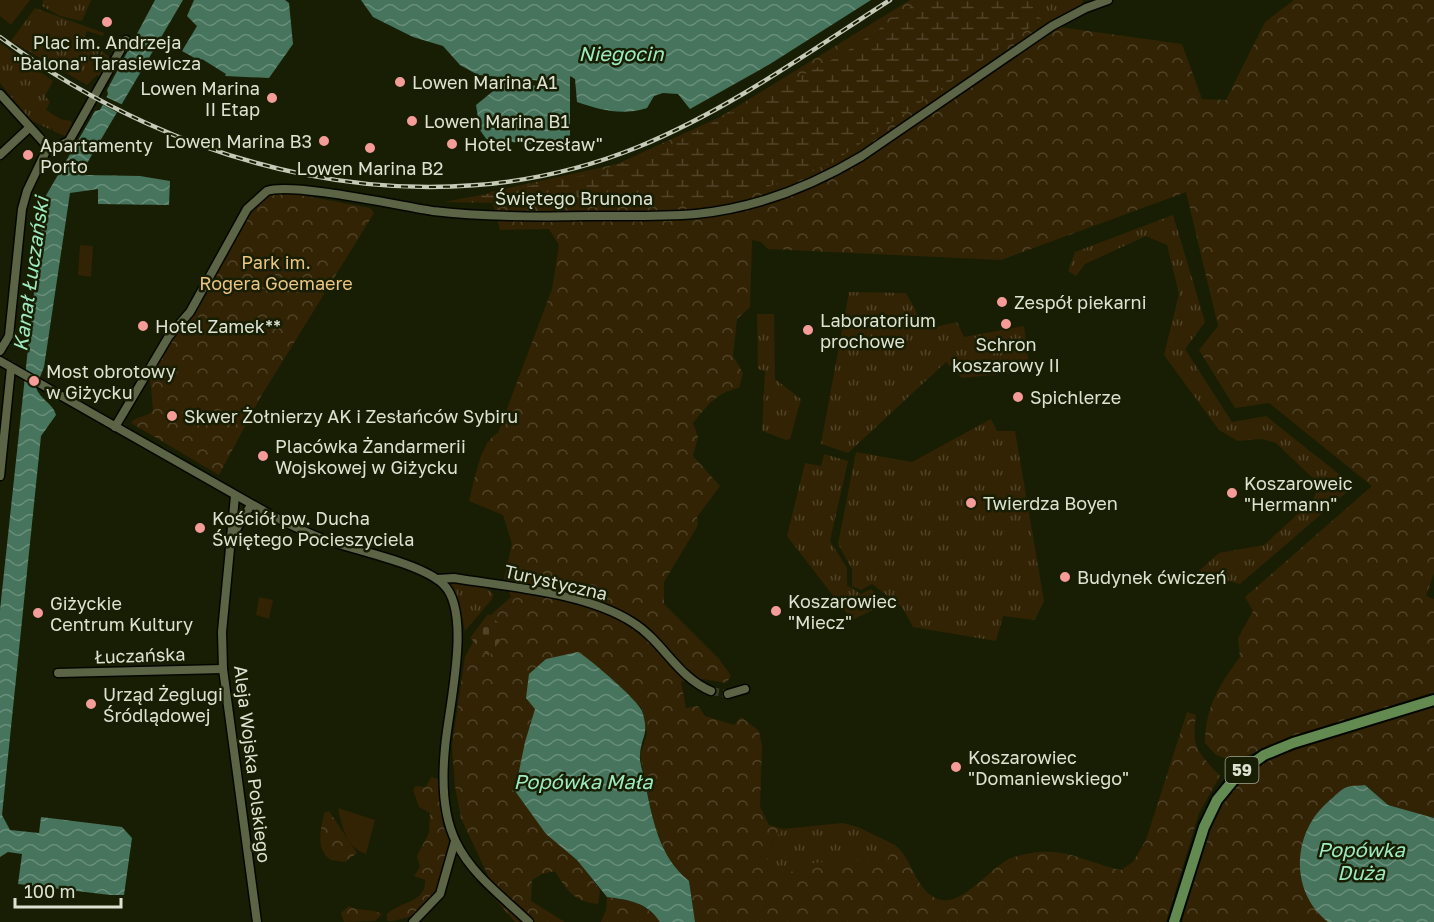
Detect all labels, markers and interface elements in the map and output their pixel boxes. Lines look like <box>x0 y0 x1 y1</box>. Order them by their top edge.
marker: Plac im. Andrzeja "Balona" Tarasiewicza <box>100 15 114 29</box>
place label: Plac im. Andrzeja "Balona" Tarasiewicza <box>13 31 201 74</box>
water label: Niegocin <box>578 41 664 66</box>
place label: Lowen Marina A1 <box>412 71 557 93</box>
marker: Lowen Marina A1 <box>393 75 407 89</box>
place label: Lowen Marina II Etap <box>140 77 260 120</box>
marker: Lowen Marina II Etap <box>265 91 279 105</box>
place label: Lowen Marina B1 <box>424 110 569 132</box>
marker: Lowen Marina B1 <box>405 114 419 128</box>
place label: Lowen Marina B3 <box>165 130 312 152</box>
place label: Hotel "Czesław" <box>464 133 603 155</box>
place label: Apartamenty Porto <box>40 134 153 177</box>
marker: Lowen Marina B3 <box>317 134 331 148</box>
marker: Hotel "Czesław" <box>445 137 459 151</box>
marker: Lowen Marina B2 <box>363 141 377 155</box>
marker: Apartamenty Porto <box>21 148 35 162</box>
place label: Lowen Marina B2 <box>297 157 443 179</box>
street label: Świętego Brunona <box>495 187 653 209</box>
water label: Kanał Łuczański <box>7 193 53 353</box>
park label: Park im. Rogera Goemaere <box>199 251 353 294</box>
place label: Zespół piekarni <box>1014 291 1147 313</box>
marker: Zespół piekarni <box>995 295 1009 309</box>
place label: Laboratorium prochowe <box>820 309 936 352</box>
place label: Hotel Zamek** <box>155 315 281 337</box>
marker: Schron koszarowy II <box>999 317 1013 331</box>
marker: Hotel Zamek** <box>136 319 150 333</box>
marker: Laboratorium prochowe <box>801 323 815 337</box>
place label: Schron koszarowy II <box>952 333 1060 376</box>
place label: Most obrotowy w Giżycku <box>46 360 176 403</box>
marker: Most obrotowy w Giżycku <box>27 374 41 388</box>
place label: Spichlerze <box>1030 386 1121 408</box>
marker: Spichlerze <box>1011 390 1025 404</box>
place label: Skwer Żołnierzy AK i Zesłańców Sybiru <box>184 405 518 427</box>
marker: Skwer Żołnierzy AK i Zesłańców Sybiru <box>165 409 179 423</box>
place label: Placówka Żandarmerii Wojskowej w Giżycku <box>275 435 466 478</box>
marker: Placówka Żandarmerii Wojskowej w Giżycku <box>256 449 270 463</box>
place label: Koszaroweic "Hermann" <box>1244 472 1353 515</box>
marker: Koszaroweic "Hermann" <box>1225 486 1239 500</box>
place label: Twierdza Boyen <box>983 492 1118 514</box>
marker: Twierdza Boyen <box>964 496 978 510</box>
place label: Kościół pw. Ducha Świętego Pocieszyciela <box>212 507 414 550</box>
marker: Kościół pw. Ducha Świętego Pocieszyciela <box>193 521 207 535</box>
street label: Turystyczna <box>502 559 610 605</box>
place label: Budynek ćwiczeń <box>1077 566 1227 588</box>
marker: Budynek ćwiczeń <box>1058 570 1072 584</box>
place label: Koszarowiec "Miecz" <box>788 590 897 633</box>
place label: Giżyckie Centrum Kultury <box>50 592 193 635</box>
marker: Koszarowiec "Miecz" <box>769 604 783 618</box>
marker: Giżyckie Centrum Kultury <box>31 606 45 620</box>
street label: Łuczańska <box>94 642 186 668</box>
street label: Aleja Wojska Polskiego <box>230 664 276 864</box>
place label: Urząd Żeglugi Śródlądowej <box>103 683 223 726</box>
marker: Urząd Żeglugi Śródlądowej <box>84 697 98 711</box>
place label: Koszarowiec "Domaniewskiego" <box>968 746 1129 789</box>
road number: 59 <box>1226 757 1258 783</box>
marker: Koszarowiec "Domaniewskiego" <box>949 760 963 774</box>
water label: Popówka Mała <box>513 769 653 793</box>
water label: Popówka Duża <box>1317 837 1405 884</box>
scale bar <box>15 871 122 909</box>
text: 100 m <box>24 880 75 902</box>

